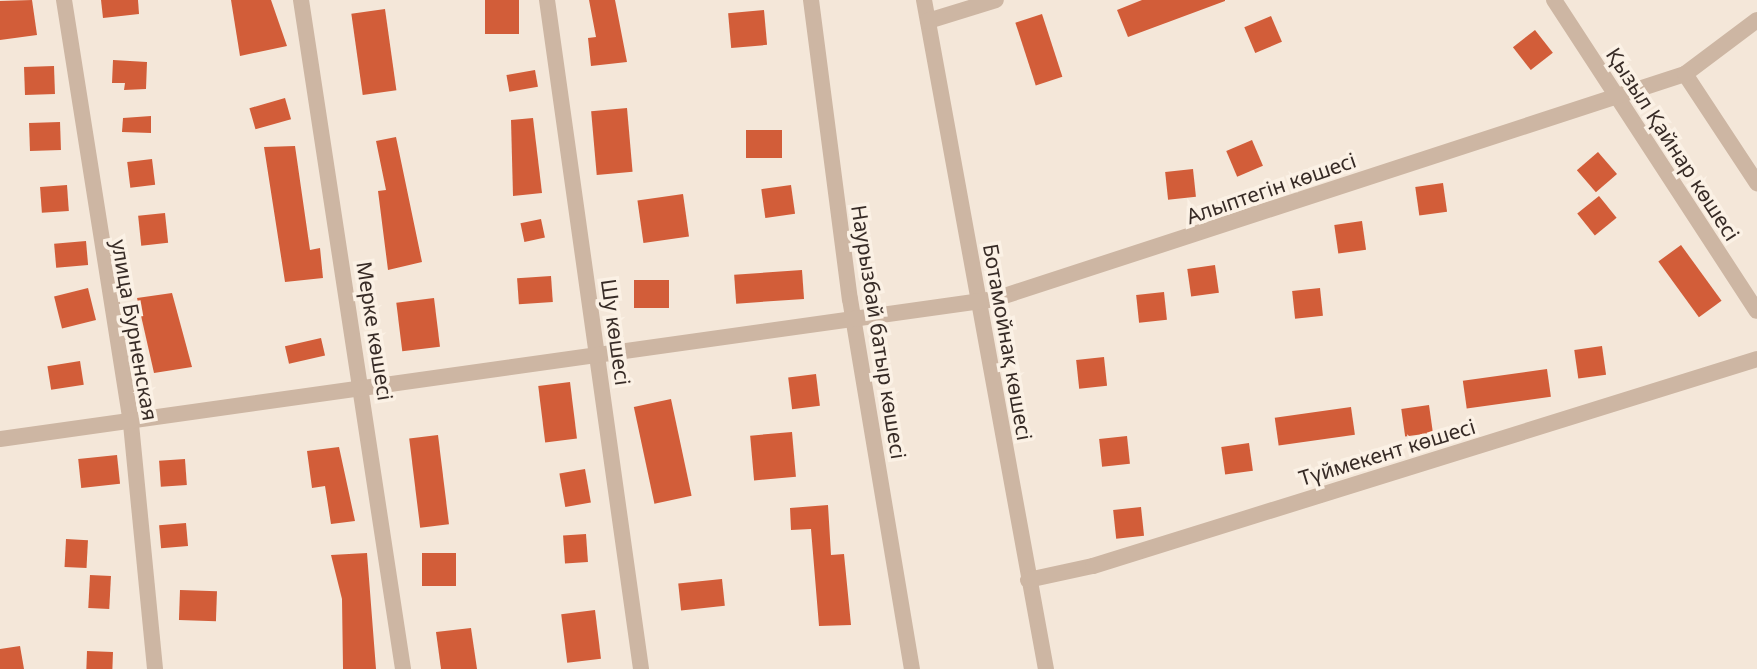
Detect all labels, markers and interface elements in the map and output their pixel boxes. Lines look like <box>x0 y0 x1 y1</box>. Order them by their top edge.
street label: Қызыл Қайнар көшесі <box>1601 43 1745 245</box>
street label: Алыптегін көшесі <box>1183 147 1359 229</box>
street label: Наурызбай батыр көшесі <box>846 203 912 461</box>
street label: улица Бурненская <box>107 238 163 422</box>
street label: Ботамойнақ көшесі <box>978 242 1038 442</box>
street label: Мерке көшесі <box>352 260 398 402</box>
street label: Шу көшесі <box>596 277 636 387</box>
street label: Түймекент көшесі <box>1296 413 1478 491</box>

